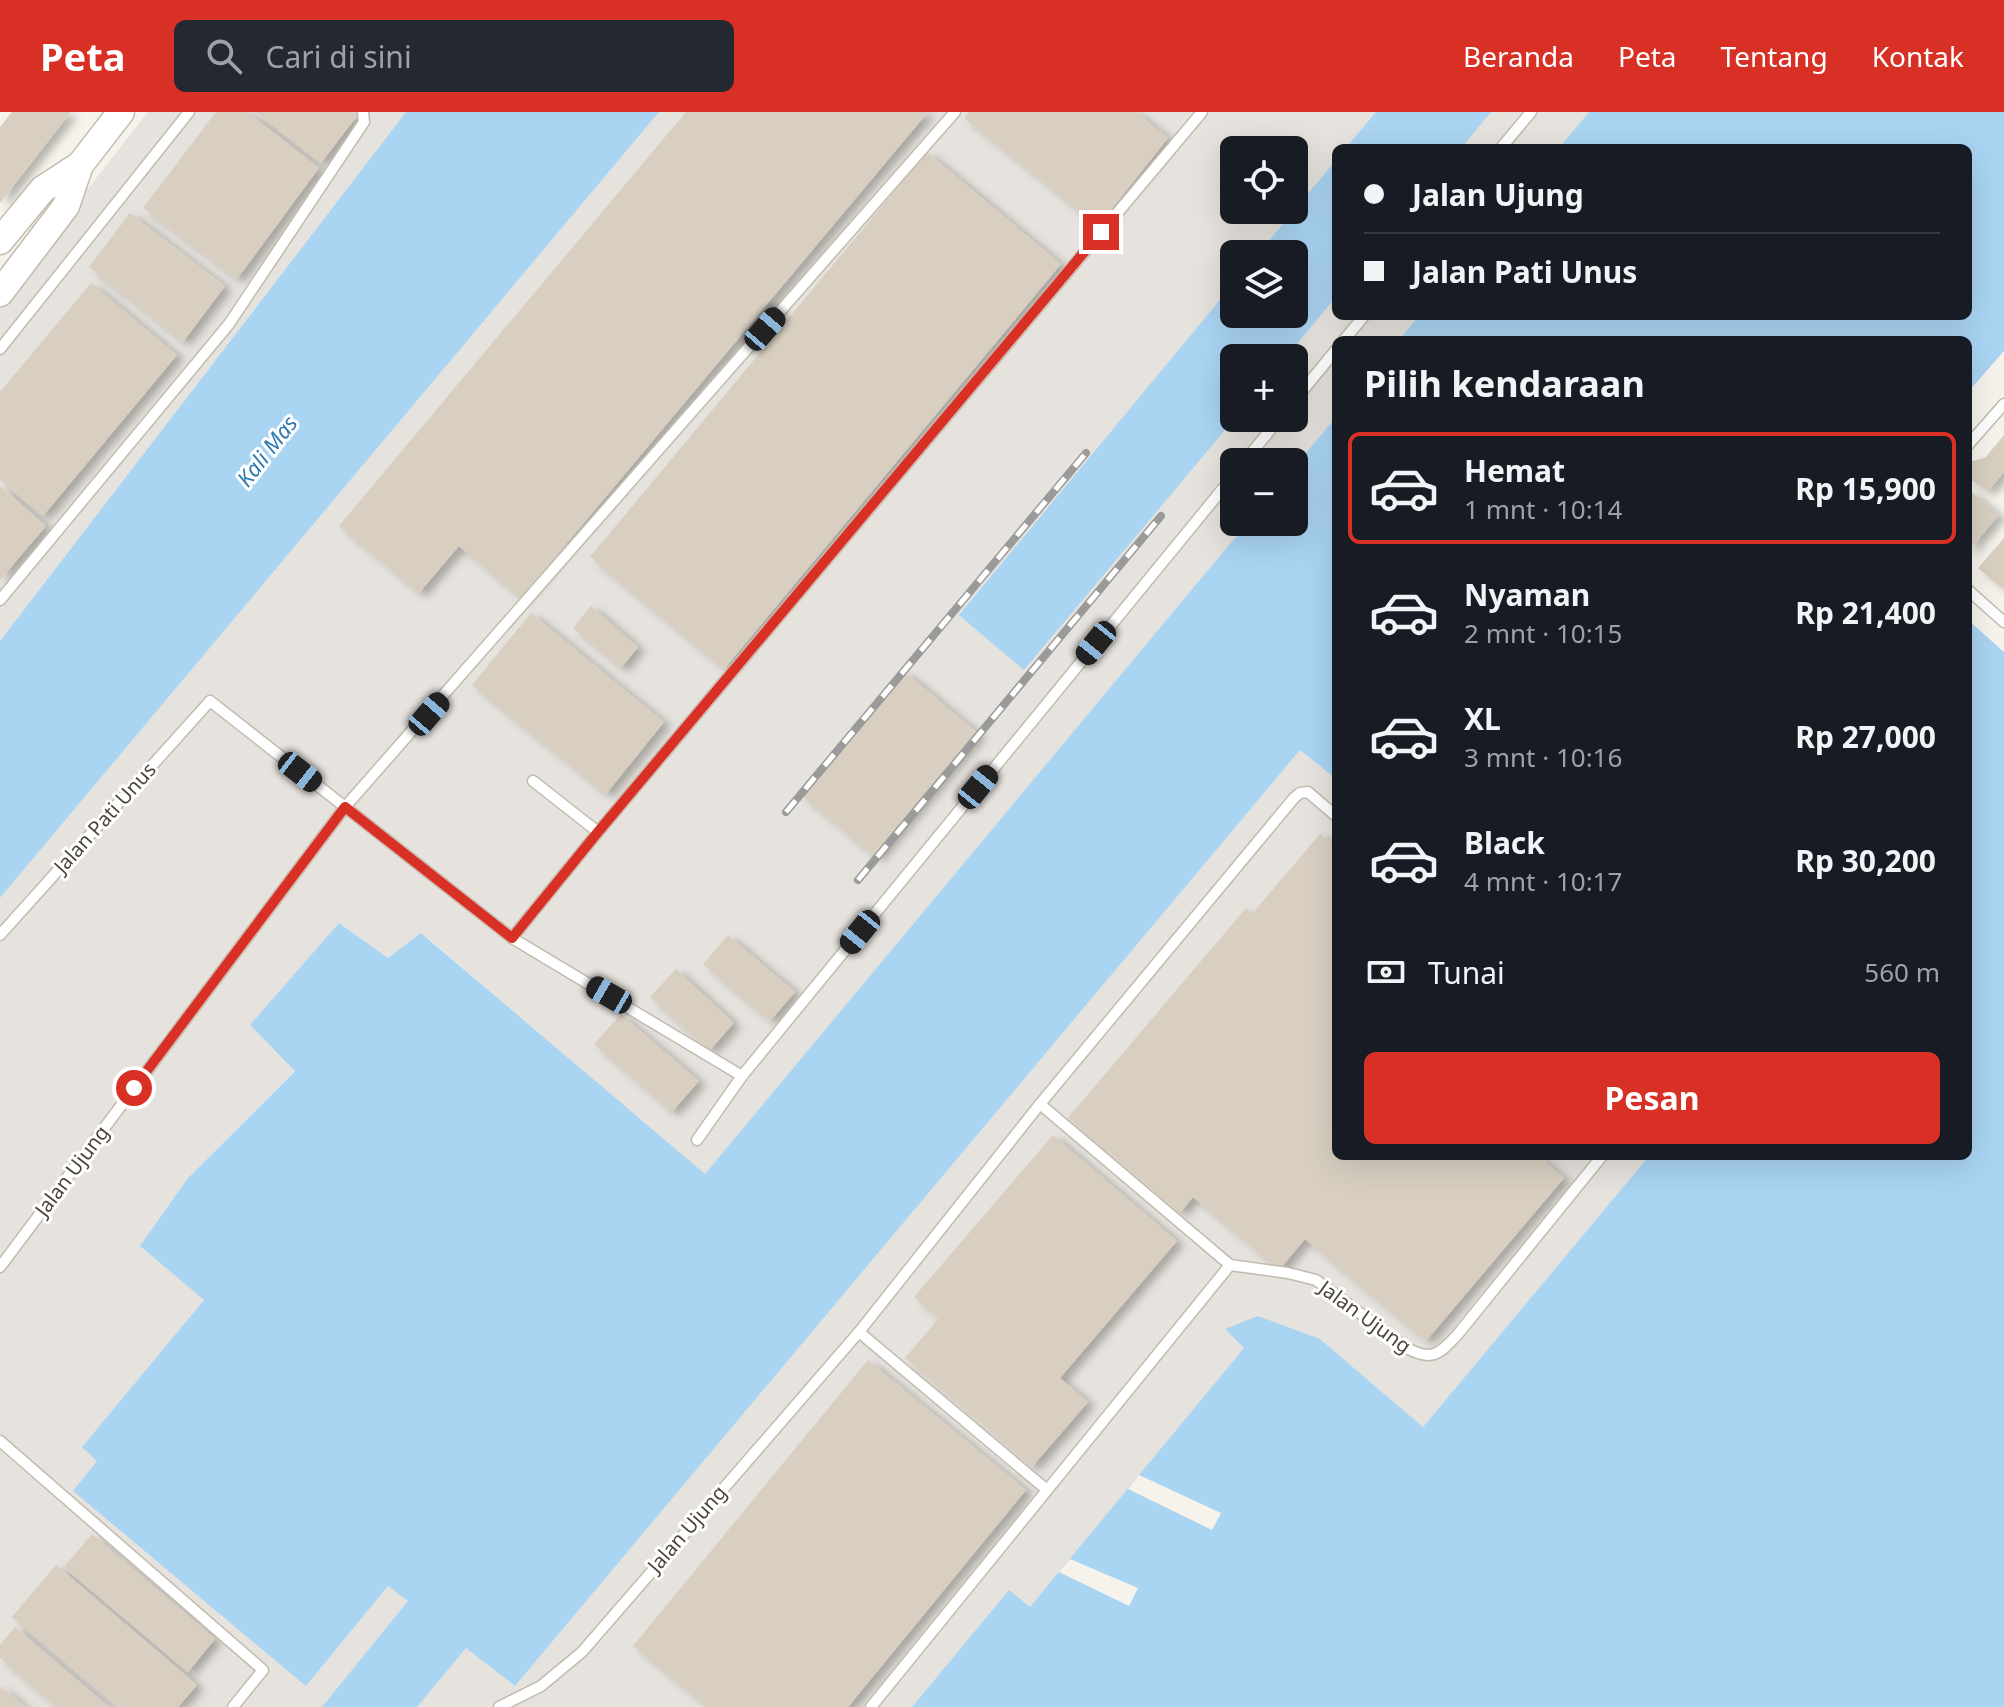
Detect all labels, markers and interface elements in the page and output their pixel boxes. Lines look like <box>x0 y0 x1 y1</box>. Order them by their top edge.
search box <box>174 20 734 92</box>
text: Peta <box>40 30 126 82</box>
icon: search <box>202 34 246 78</box>
text: Cari di sini <box>266 36 412 77</box>
text: Beranda <box>1463 37 1574 75</box>
text: Peta <box>1618 37 1677 75</box>
text: Tentang <box>1721 37 1828 75</box>
text: Kontak <box>1872 37 1964 75</box>
map controls <box>1220 136 1308 536</box>
button: locate <box>1220 136 1308 224</box>
text: Jalan Ujung <box>1412 174 1584 215</box>
route end <box>1083 214 1119 250</box>
button: layers <box>1220 240 1308 328</box>
text: Jalan Pati Unus <box>1412 251 1637 292</box>
car <box>740 303 790 355</box>
button: + <box>1220 344 1308 432</box>
text: Pilih kendaraan <box>1364 359 1645 408</box>
water label: Kali Mas <box>229 408 304 492</box>
button: − <box>1220 448 1308 536</box>
text: Hemat <box>1464 450 1565 491</box>
icon: car <box>1368 452 1440 524</box>
text: Rp 15,900 <box>1795 468 1936 509</box>
text: 1 mnt · 10:14 <box>1464 491 1622 527</box>
text: Nyaman <box>1464 574 1590 615</box>
icon: car <box>1368 576 1440 648</box>
text: Rp 21,400 <box>1795 592 1936 633</box>
text: 2 mnt · 10:15 <box>1464 615 1622 651</box>
car <box>1072 617 1120 669</box>
car <box>404 688 454 740</box>
text: XL <box>1464 698 1501 739</box>
icon: car <box>1368 700 1440 772</box>
text: Rp 27,000 <box>1795 716 1936 757</box>
text: 3 mnt · 10:16 <box>1464 739 1622 775</box>
car <box>274 748 326 796</box>
street label: Jalan Pati Unus <box>46 756 162 880</box>
car <box>954 761 1002 813</box>
text: Black <box>1464 822 1545 863</box>
icon: car <box>1368 824 1440 896</box>
text: Rp 30,200 <box>1795 840 1936 881</box>
text: 4 mnt · 10:17 <box>1464 863 1622 899</box>
car <box>836 906 884 958</box>
icon: cash <box>1364 950 1408 994</box>
text: Tunai <box>1428 952 1505 993</box>
text: 560 m <box>1864 954 1940 990</box>
car <box>582 973 636 1017</box>
button: Pesan <box>1364 1052 1940 1144</box>
route start <box>116 1070 152 1106</box>
street label: Jalan Ujung <box>27 1120 115 1223</box>
street label: Jalan Ujung <box>1312 1273 1417 1359</box>
street label: Jalan Ujung <box>640 1479 732 1580</box>

